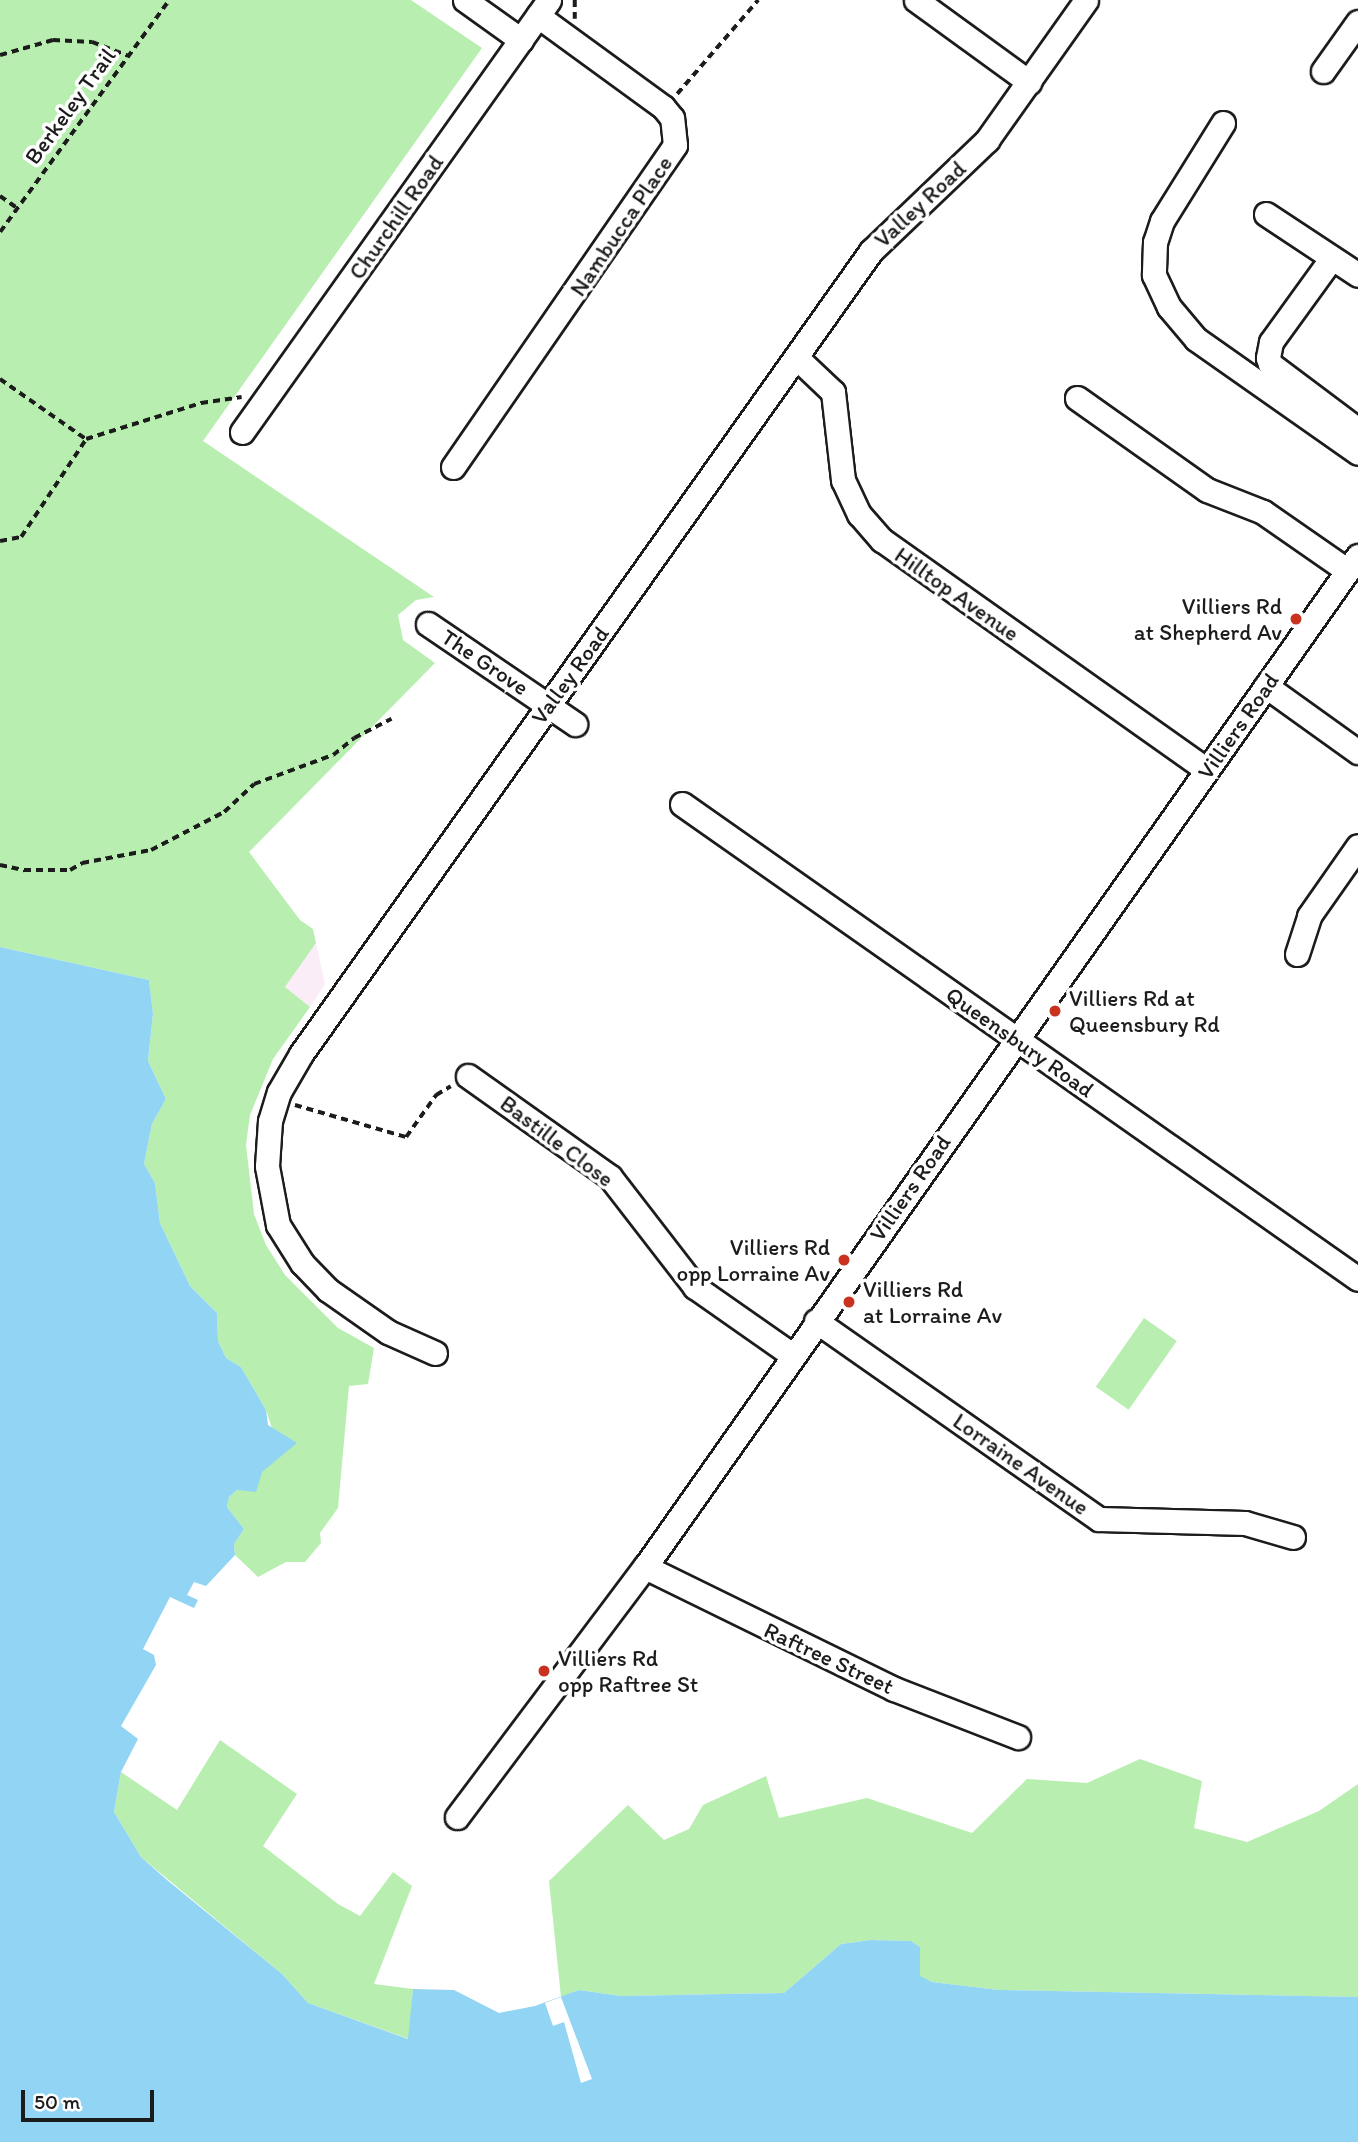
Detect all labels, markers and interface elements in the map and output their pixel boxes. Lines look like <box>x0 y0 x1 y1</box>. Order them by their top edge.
street label: Berkeley Trail <box>19 43 121 169</box>
street label: Churchill Road <box>343 150 449 284</box>
street label: Nambucca Place <box>564 151 678 301</box>
street label: Valley Road <box>869 155 971 253</box>
street label: Hilltop Avenue <box>890 541 1024 647</box>
place label: Villiers Rd at Shepherd Av <box>1134 592 1282 646</box>
marker: Villiers Rd at Shepherd Av <box>1288 611 1304 627</box>
street label: Valley Road <box>525 621 615 729</box>
street label: The Grove <box>436 623 534 701</box>
street label: Villiers Road <box>1191 667 1285 785</box>
street label: Queensbury Road <box>941 981 1099 1103</box>
place label: Villiers Rd at Queensbury Rd <box>1069 984 1220 1038</box>
marker: Villiers Rd at Queensbury Rd <box>1047 1003 1063 1019</box>
street label: Bastille Close <box>495 1089 619 1193</box>
street label: Villiers Road <box>863 1129 957 1247</box>
place label: Villiers Rd opp Lorraine Av <box>677 1233 830 1287</box>
marker: Villiers Rd opp Lorraine Av <box>836 1252 852 1268</box>
place label: Villiers Rd at Lorraine Av <box>863 1275 1001 1329</box>
marker: Villiers Rd at Lorraine Av <box>841 1294 857 1310</box>
street label: Lorraine Avenue <box>948 1407 1094 1521</box>
street label: Raftree Street <box>760 1616 898 1700</box>
place label: Villiers Rd opp Raftree St <box>558 1644 699 1698</box>
marker: Villiers Rd opp Raftree St <box>536 1663 552 1679</box>
scale bar <box>24 2076 158 2120</box>
text: 50 m <box>34 2089 80 2114</box>

